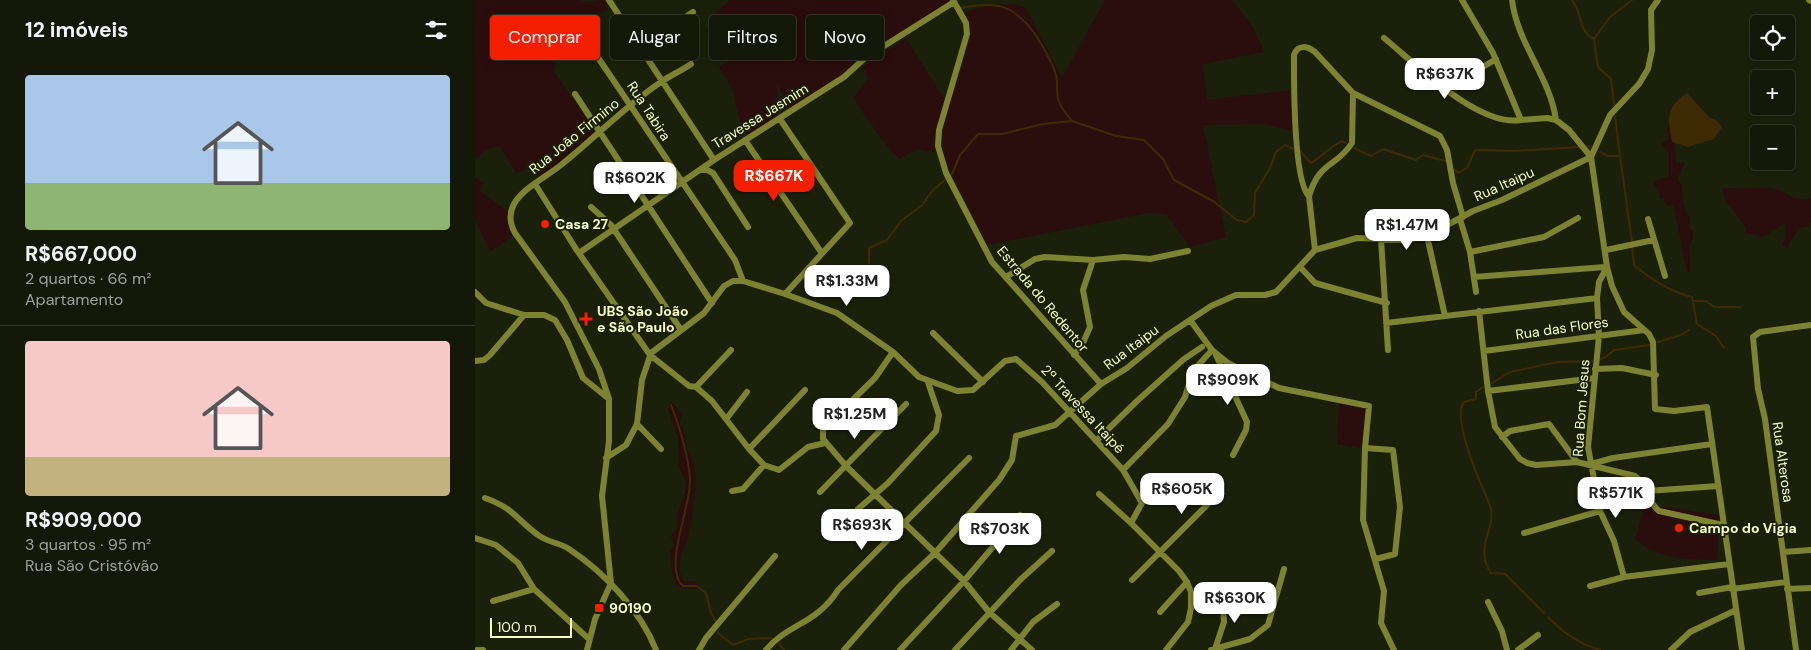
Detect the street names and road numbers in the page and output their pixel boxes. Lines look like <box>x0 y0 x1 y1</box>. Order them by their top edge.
street label: Rua Tabira <box>623 78 675 144</box>
street label: Travessa Jasmim <box>709 79 811 153</box>
street label: Rua João Firmino <box>525 94 623 178</box>
street label: Rua Itaipu <box>1471 163 1537 205</box>
street label: Estrada do Redentor <box>993 242 1093 356</box>
street label: Rua das Flores <box>1514 313 1610 343</box>
street label: Rua Itaipu <box>1100 320 1162 374</box>
street label: Rua Bom Jesus <box>1569 359 1593 457</box>
street label: 2ª Travessa Itaipé <box>1037 361 1129 457</box>
street label: Rua Alterosa <box>1768 421 1798 503</box>

